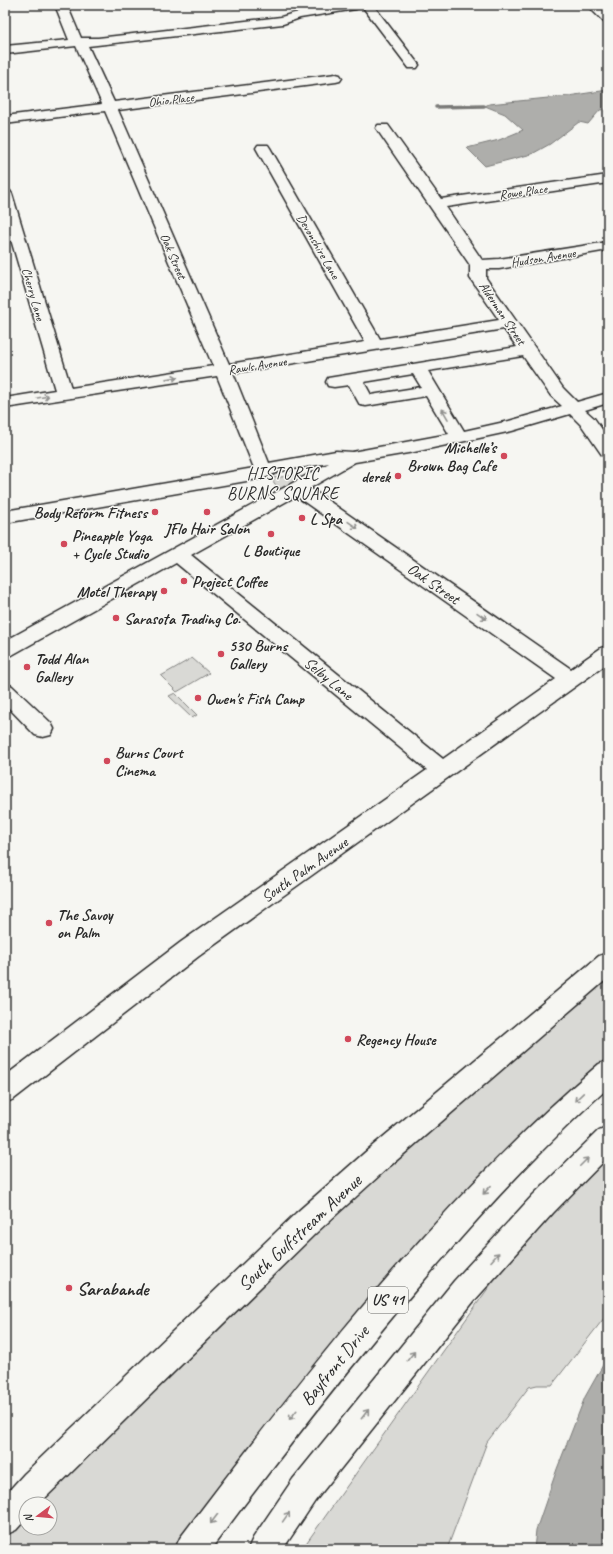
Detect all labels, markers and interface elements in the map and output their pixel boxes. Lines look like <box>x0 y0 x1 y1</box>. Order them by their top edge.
street label: Ohio Place <box>148 89 195 111</box>
street label: Rowe Place <box>498 181 549 203</box>
street label: Devonshire Lane <box>293 211 344 283</box>
street label: Oak Street <box>156 231 190 283</box>
street label: Hudson Avenue <box>510 245 577 271</box>
street label: Cherry Lane <box>18 266 48 323</box>
street label: Alderman Street <box>475 279 530 349</box>
street label: Rawls Avenue <box>227 353 288 378</box>
one-way arrow <box>165 374 178 382</box>
one-way arrow <box>37 393 50 401</box>
one-way arrow <box>441 409 449 420</box>
place label: Michelle’s Brown Bag Cafe <box>407 438 498 476</box>
marker: Michelle’s Brown Bag Cafe <box>499 451 509 461</box>
district label: HISTORIC BURNS SQUARE <box>227 463 340 504</box>
place label: derek <box>361 467 392 487</box>
marker: derek <box>393 471 403 481</box>
place label: Body Reform Fitness <box>34 503 148 523</box>
marker: Body Reform Fitness <box>150 507 160 517</box>
marker: JFlo Hair Salon <box>202 507 212 517</box>
place label: L Spa <box>310 509 344 529</box>
marker: L Spa <box>297 513 307 523</box>
place label: JFlo Hair Salon <box>164 519 250 539</box>
one-way arrow <box>347 521 358 529</box>
place label: Pineapple Yoga + Cycle Studio <box>72 526 153 564</box>
marker: L Boutique <box>266 529 276 539</box>
marker: Pineapple Yoga + Cycle Studio <box>59 539 69 549</box>
place label: L Boutique <box>243 541 301 561</box>
street label: Oak Street <box>403 559 465 610</box>
place label: Project Coffee <box>192 572 269 592</box>
marker: Project Coffee <box>179 576 189 586</box>
place label: Motel Therapy <box>77 582 158 602</box>
marker: Motel Therapy <box>159 586 169 596</box>
place label: Sarasota Trading Co. <box>124 609 241 629</box>
one-way arrow <box>476 612 487 620</box>
marker: Sarasota Trading Co. <box>111 613 121 623</box>
place label: 530 Burns Gallery <box>229 636 289 674</box>
place label: Todd Alan Gallery <box>35 649 89 687</box>
marker: 530 Burns Gallery <box>216 649 226 659</box>
street label: Selby Lane <box>300 653 358 706</box>
marker: Todd Alan Gallery <box>22 662 32 672</box>
place label: Owen's Fish Camp <box>206 689 306 709</box>
marker: Owen's Fish Camp <box>193 693 203 703</box>
place label: Burns Court Cinema <box>115 743 184 781</box>
marker: Burns Court Cinema <box>102 756 112 766</box>
street label: South Palm Avenue <box>257 832 353 907</box>
place label: The Savoy on Palm <box>57 905 114 943</box>
marker: The Savoy on Palm <box>44 918 54 928</box>
place label: Regency House <box>356 1030 437 1050</box>
marker: Regency House <box>343 1034 353 1044</box>
one-way arrow <box>574 1093 584 1102</box>
one-way arrow <box>579 1157 589 1167</box>
street label: South Gulfstream Avenue <box>233 1168 368 1296</box>
one-way arrow <box>483 1184 492 1194</box>
one-way arrow <box>490 1252 499 1262</box>
place label: Sarabande <box>77 1277 150 1301</box>
marker: Sarabande <box>64 1283 74 1293</box>
road number: US 41 <box>368 1287 408 1313</box>
street label: Bayfront Drive <box>295 1319 376 1411</box>
one-way arrow <box>407 1350 416 1361</box>
one-way arrow <box>360 1408 369 1419</box>
one-way arrow <box>289 1410 297 1421</box>
north arrow <box>18 1496 58 1536</box>
text: N <box>20 1511 36 1524</box>
one-way arrow <box>282 1512 290 1523</box>
one-way arrow <box>210 1513 218 1524</box>

